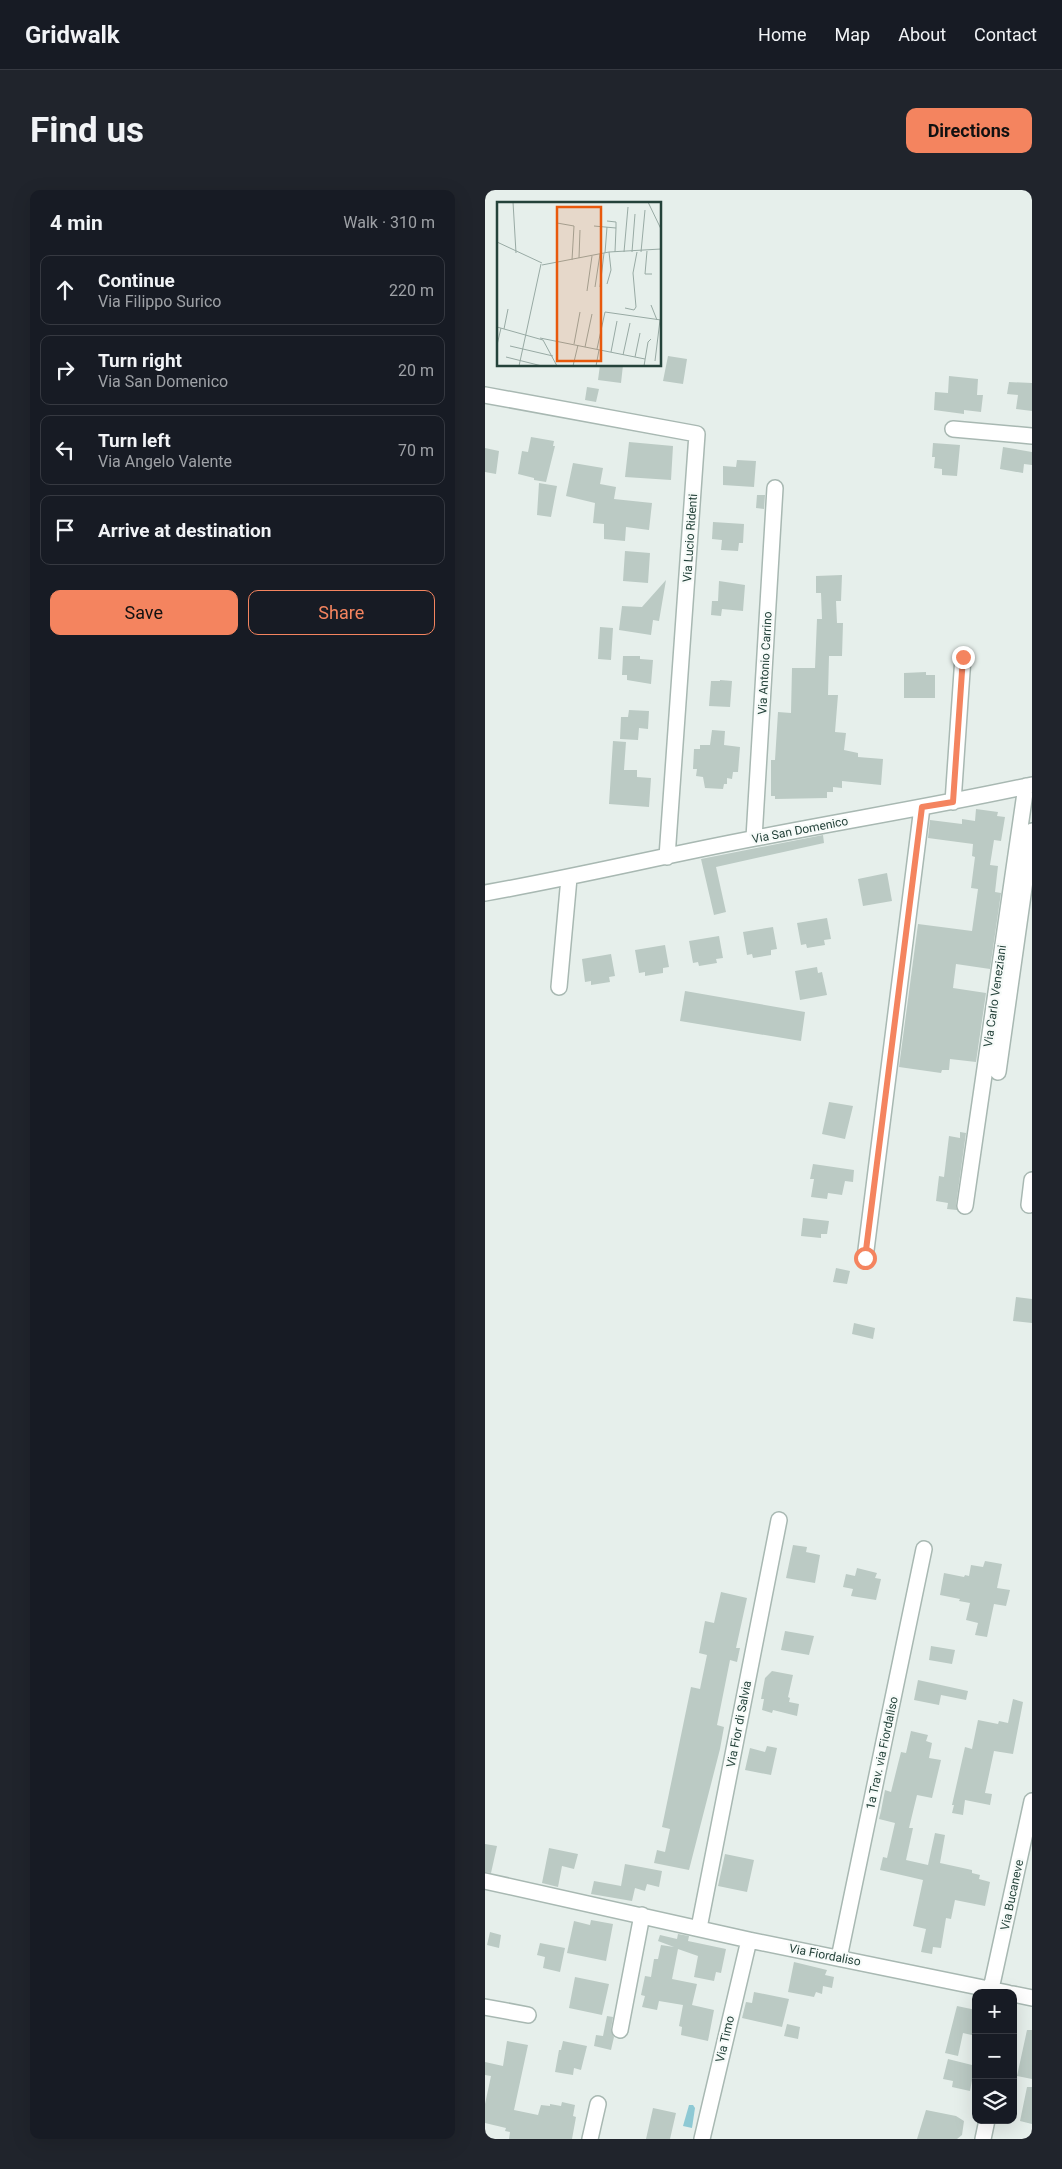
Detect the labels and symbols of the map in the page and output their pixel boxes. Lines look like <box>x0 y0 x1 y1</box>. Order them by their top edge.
inset map <box>497 202 661 366</box>
street label: Via Lucio Ridenti <box>680 493 700 583</box>
street label: Via Antonio Carrino <box>755 611 775 715</box>
route end <box>952 646 975 669</box>
street label: Via San Domenico <box>751 814 849 846</box>
street label: Via Carlo Veneziani <box>981 944 1009 1048</box>
route start <box>854 1247 877 1270</box>
street label: Via Fior di Salvia <box>724 1679 754 1769</box>
street label: 1a Trav. via Fiordaliso <box>863 1695 901 1811</box>
street label: Via Bucaneve <box>998 1858 1026 1932</box>
street label: Via Fiordaliso <box>788 1941 862 1969</box>
street label: Via Timo <box>713 2014 737 2064</box>

